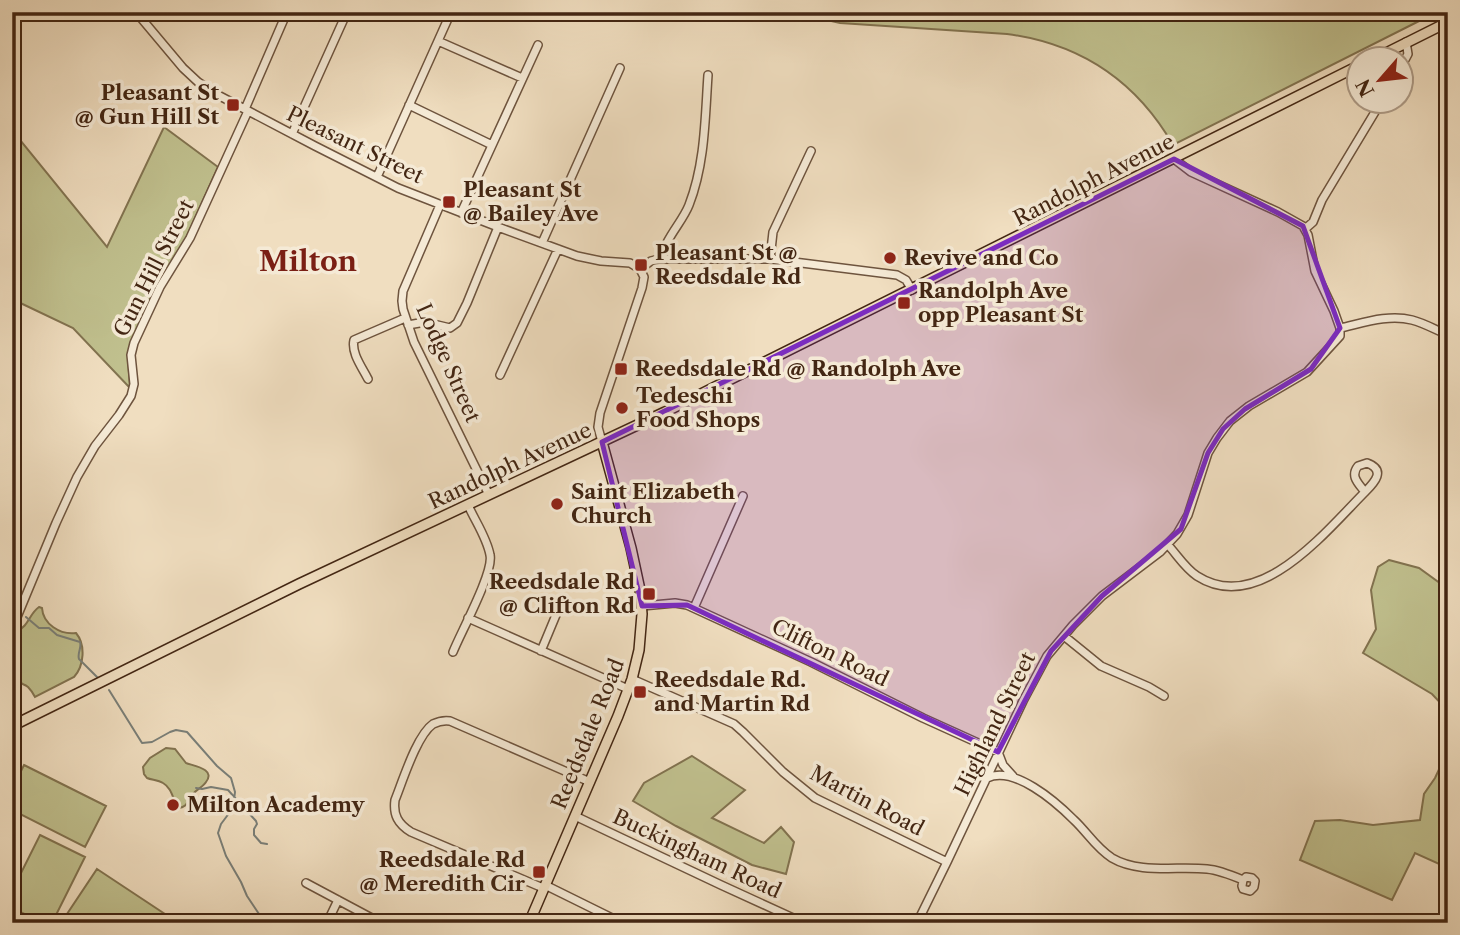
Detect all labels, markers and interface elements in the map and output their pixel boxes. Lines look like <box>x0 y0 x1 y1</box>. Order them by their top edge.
north arrow <box>1344 46 1414 116</box>
text: N <box>1351 75 1379 100</box>
place label: Pleasant St @ Gun Hill St <box>75 80 220 129</box>
marker: Pleasant St @ Gun Hill St <box>225 97 241 113</box>
street label: Pleasant Street <box>283 101 428 189</box>
street label: Randolph Avenue <box>1009 128 1178 231</box>
place label: Pleasant St @ Bailey Ave <box>463 177 599 226</box>
marker: Pleasant St @ Bailey Ave <box>441 194 457 210</box>
street label: Gun Hill Street <box>108 195 199 341</box>
place label: Pleasant St @ Reedsdale Rd <box>655 240 801 289</box>
district label: Milton <box>259 244 357 278</box>
place label: Revive and Co <box>904 245 1059 270</box>
marker: Revive and Co <box>882 250 898 266</box>
marker: Pleasant St @ Reedsdale Rd <box>633 257 649 273</box>
place label: Randolph Ave opp Pleasant St <box>918 278 1084 327</box>
marker: Randolph Ave opp Pleasant St <box>896 295 912 311</box>
street label: Lodge Street <box>411 300 486 427</box>
place label: Reedsdale Rd @ Randolph Ave <box>635 356 961 381</box>
marker: Reedsdale Rd @ Randolph Ave <box>613 361 629 377</box>
place label: Tedeschi Food Shops <box>636 383 760 432</box>
marker: Tedeschi Food Shops <box>614 400 630 416</box>
street label: Randolph Avenue <box>424 417 595 514</box>
place label: Saint Elizabeth Church <box>571 479 736 528</box>
marker: Saint Elizabeth Church <box>549 496 565 512</box>
place label: Reedsdale Rd @ Clifton Rd <box>489 569 635 618</box>
marker: Reedsdale Rd @ Clifton Rd <box>641 586 657 602</box>
street label: Clifton Road <box>768 614 893 692</box>
street label: Highland Street <box>949 647 1040 800</box>
street label: Reedsdale Road <box>546 655 629 813</box>
place label: Reedsdale Rd. and Martin Rd <box>654 667 810 716</box>
marker: Reedsdale Rd. and Martin Rd <box>632 684 648 700</box>
street label: Martin Road <box>806 760 929 841</box>
place label: Milton Academy <box>187 792 365 817</box>
marker: Milton Academy <box>165 797 181 813</box>
street label: Buckingham Road <box>609 804 785 904</box>
place label: Reedsdale Rd @ Meredith Cir <box>359 847 526 896</box>
marker: Reedsdale Rd @ Meredith Cir <box>531 864 547 880</box>

